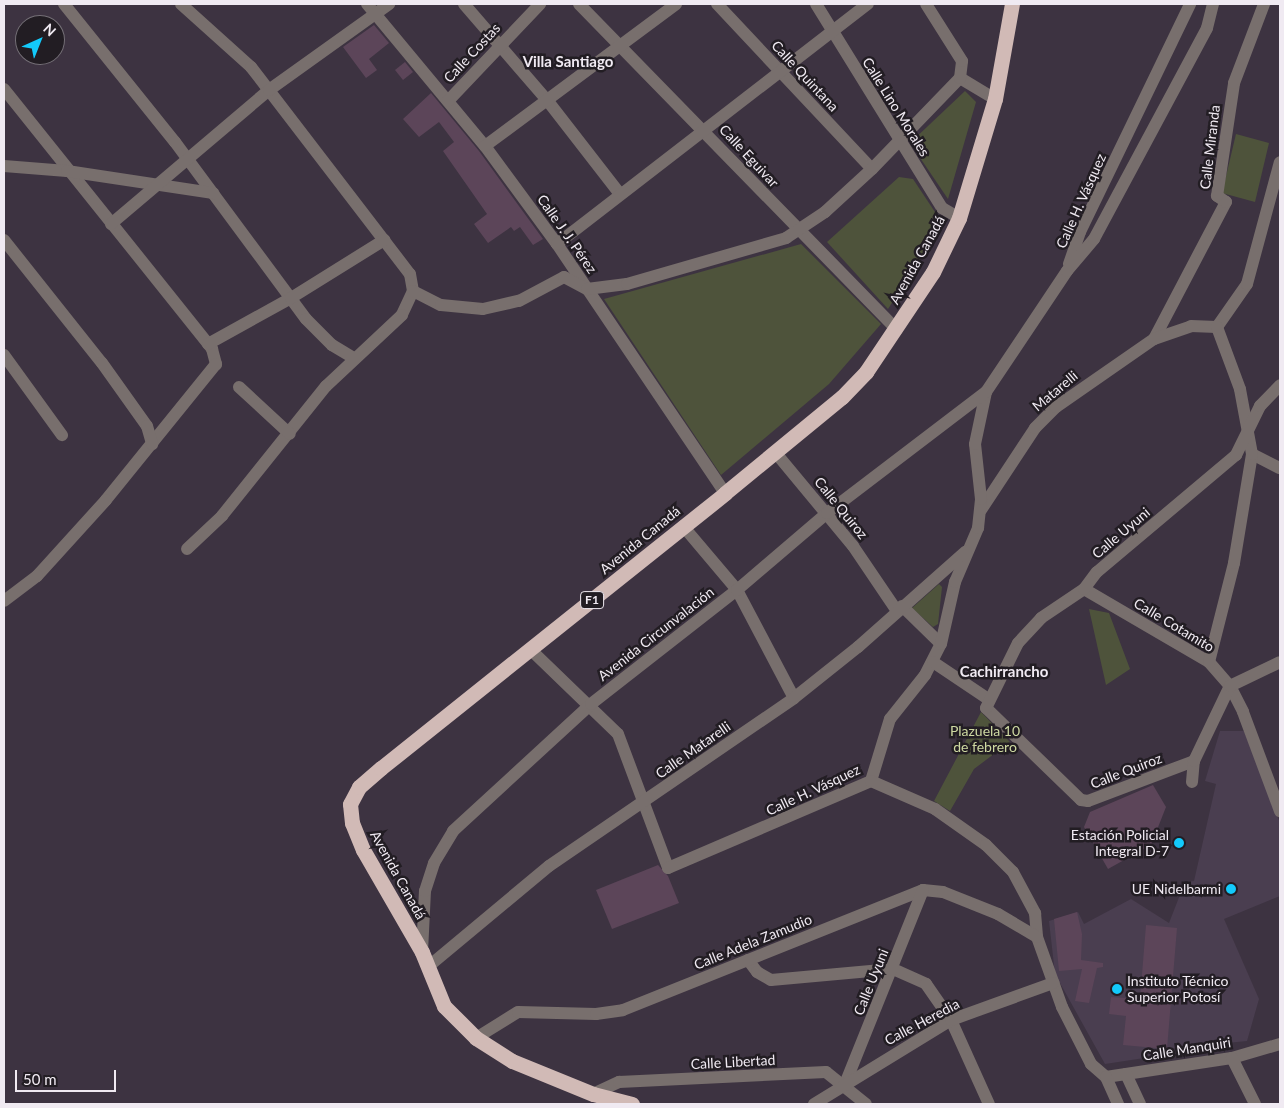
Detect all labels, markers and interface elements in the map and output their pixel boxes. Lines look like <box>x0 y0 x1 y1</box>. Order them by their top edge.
north arrow <box>15 15 65 65</box>
text: N <box>40 20 60 39</box>
street label: Calle Costas <box>440 20 504 86</box>
street label: Calle Quintana <box>768 37 842 115</box>
district label: Villa Santiago <box>523 53 613 71</box>
street label: Calle Lino Morales <box>859 55 933 159</box>
street label: Calle Miranda <box>1197 104 1223 190</box>
street label: Calle Eguivar <box>716 121 782 191</box>
street label: Calle H. Vásquez <box>1053 151 1109 251</box>
street label: Calle J. J. Pérez <box>533 191 601 277</box>
street label: Avenida Canadá <box>886 213 948 307</box>
street label: Matarelli <box>1029 367 1081 415</box>
street label: Calle Quiroz <box>811 474 871 542</box>
street label: Avenida Canadá <box>596 502 684 578</box>
street label: Calle Uyuni <box>1089 504 1153 562</box>
street label: Avenida Circunvalación <box>595 583 717 685</box>
road number: F1 <box>580 590 604 610</box>
street label: Calle Cotamito <box>1131 594 1217 656</box>
district label: Cachirrancho <box>960 663 1048 681</box>
street label: Calle Matarelli <box>652 718 734 782</box>
park label: Plazuela 10 de febrero <box>950 723 1020 756</box>
street label: Calle Quiroz <box>1088 750 1164 792</box>
street label: Calle H. Vásquez <box>763 761 863 819</box>
place label: Estación Policial Integral D-7 <box>1071 827 1169 860</box>
street label: Avenida Canadá <box>367 828 429 922</box>
marker: Estación Policial Integral D-7 <box>1173 837 1185 849</box>
place label: UE Nidelbarmi <box>1132 881 1221 897</box>
marker: UE Nidelbarmi <box>1225 883 1237 895</box>
street label: Calle Adela Zamudio <box>691 911 815 973</box>
street label: Calle Uyuni <box>850 946 892 1018</box>
place label: Instituto Técnico Superior Potosí <box>1127 973 1229 1006</box>
marker: Instituto Técnico Superior Potosí <box>1111 983 1123 995</box>
street label: Calle Heredia <box>882 995 962 1049</box>
street label: Calle Manquiri <box>1142 1034 1232 1064</box>
street label: Calle Libertad <box>690 1051 776 1073</box>
scale bar <box>18 1060 119 1092</box>
text: 50 m <box>23 1070 57 1088</box>

